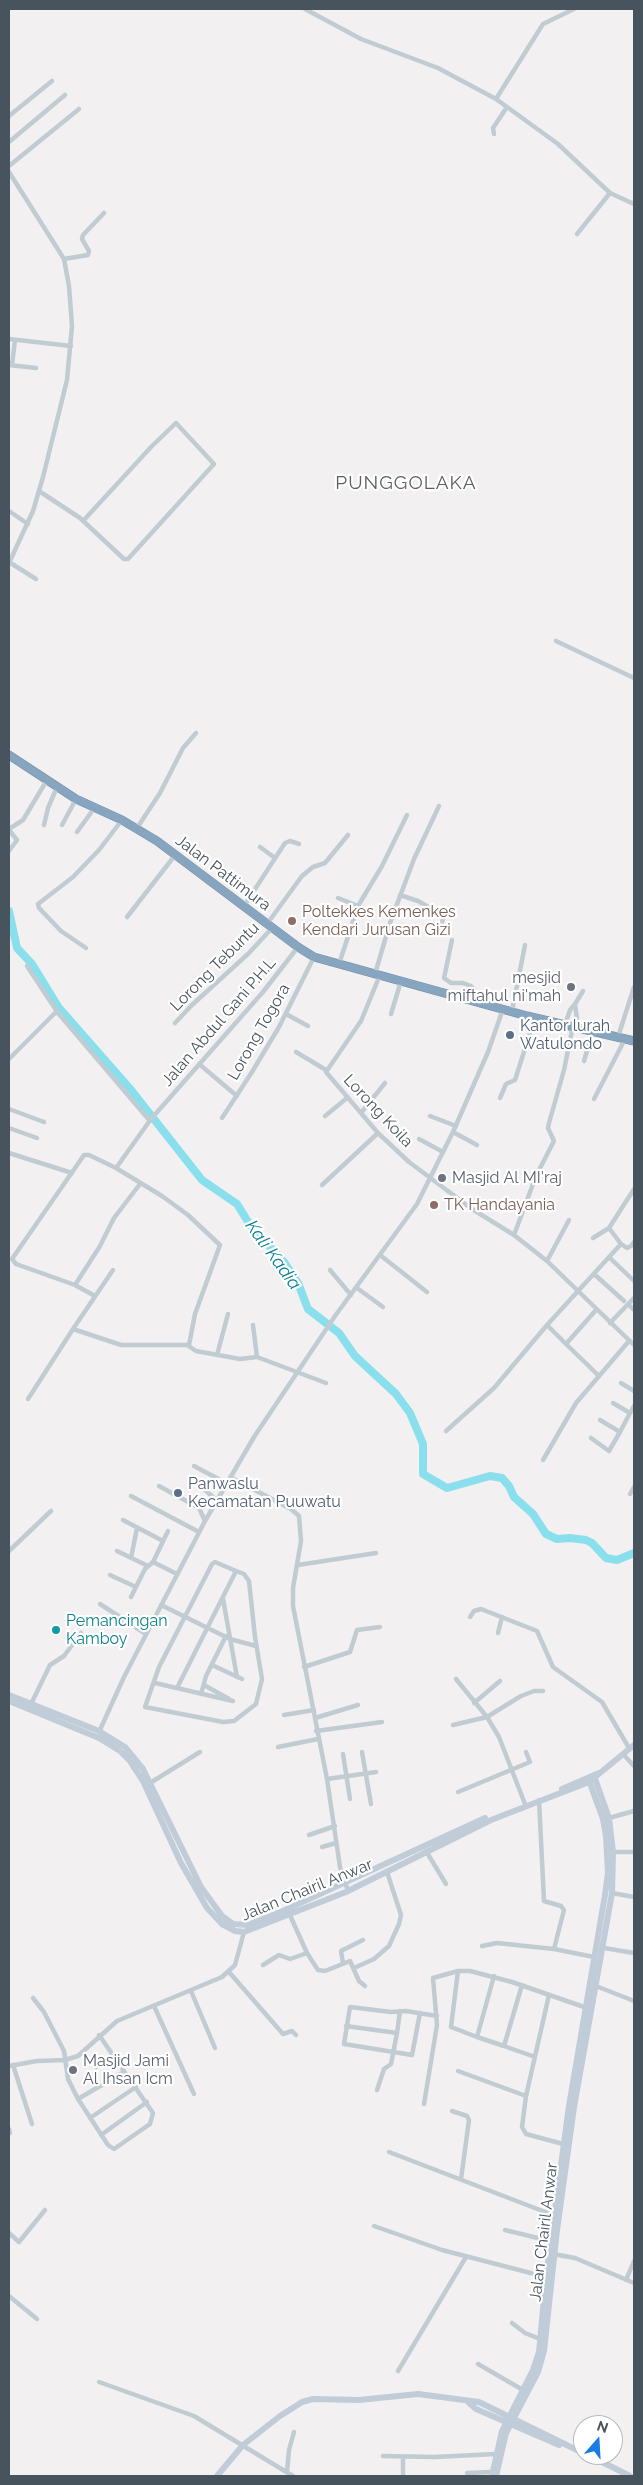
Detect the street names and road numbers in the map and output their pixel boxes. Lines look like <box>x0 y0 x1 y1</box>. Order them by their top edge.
street label: Jalan Pattimura <box>172 831 274 915</box>
street label: Lorong Tebuntu <box>167 919 263 1015</box>
street label: Jalan Abdul Gani P.H.L <box>158 954 280 1090</box>
street label: Lorong Togora <box>224 980 294 1084</box>
street label: Lorong Koila <box>339 1071 417 1151</box>
street label: Jalan Chairil Anwar <box>239 1855 375 1925</box>
street label: Jalan Chairil Anwar <box>526 2161 562 2303</box>

